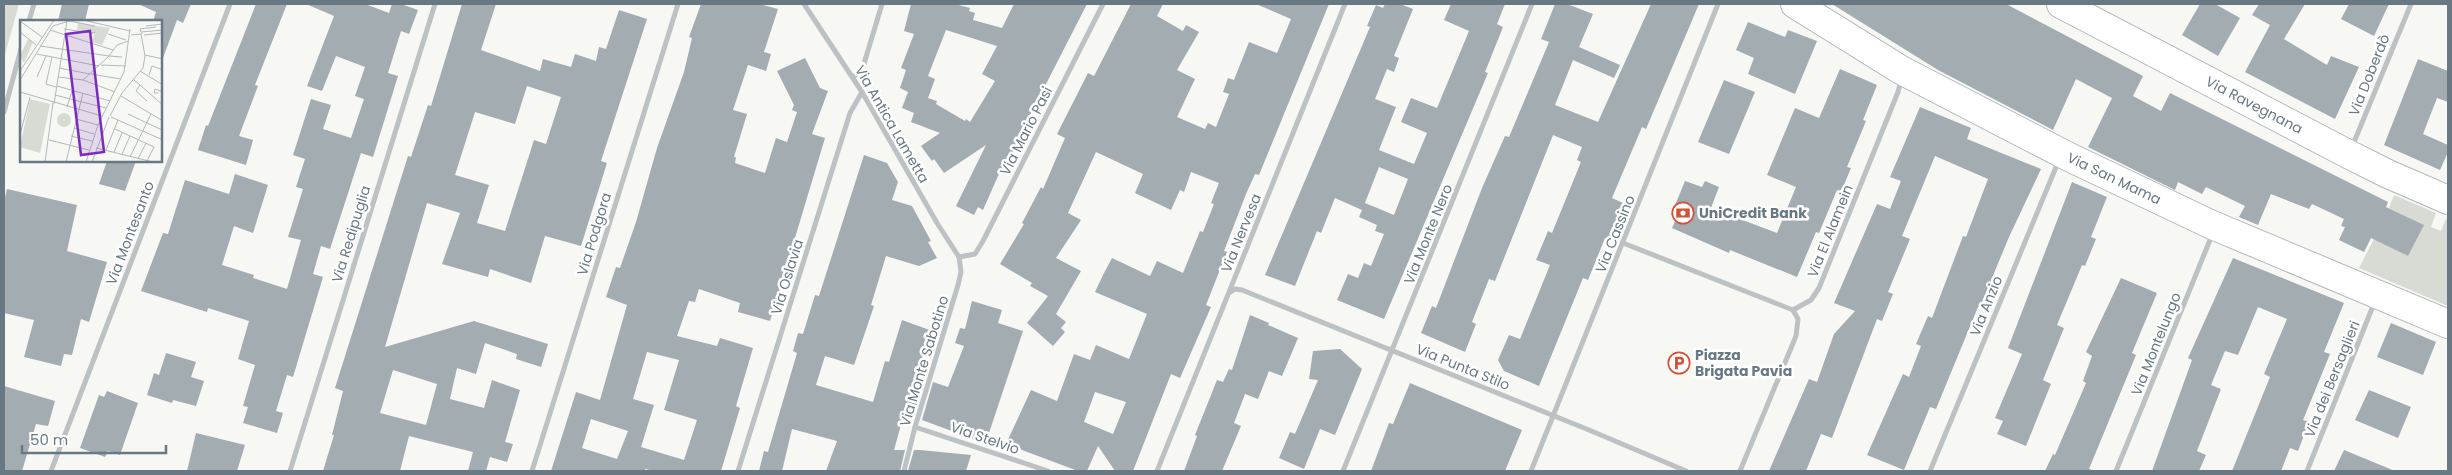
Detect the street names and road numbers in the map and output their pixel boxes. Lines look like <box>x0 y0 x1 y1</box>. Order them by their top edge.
street label: Via Doberdò <box>2343 31 2395 119</box>
street label: Via Antica Lametta <box>850 61 934 187</box>
street label: Via Ravegnana <box>2202 71 2306 139</box>
street label: Via Mario Pasi <box>995 83 1057 179</box>
street label: Via San Mama <box>2064 148 2164 209</box>
street label: Via Montesanto <box>101 178 159 288</box>
street label: Via Monte Nero <box>1399 181 1457 287</box>
street label: Via El Alamein <box>1802 182 1858 280</box>
street label: Via Redipuglia <box>327 183 375 285</box>
street label: Via Podgora <box>572 190 616 278</box>
street label: Via Nervesa <box>1216 191 1266 275</box>
street label: Via Cassino <box>1590 192 1640 276</box>
street label: Via Oslavia <box>766 237 808 317</box>
street label: Via Anzio <box>1965 273 2007 339</box>
street label: Via Montelungo <box>2126 289 2186 399</box>
street label: Via Monte Sabotino <box>895 293 953 429</box>
street label: Via dei Bersaglieri <box>2299 318 2365 440</box>
street label: Via Punta Stilo <box>1413 339 1513 395</box>
street label: Via Stelvio <box>948 417 1022 459</box>

